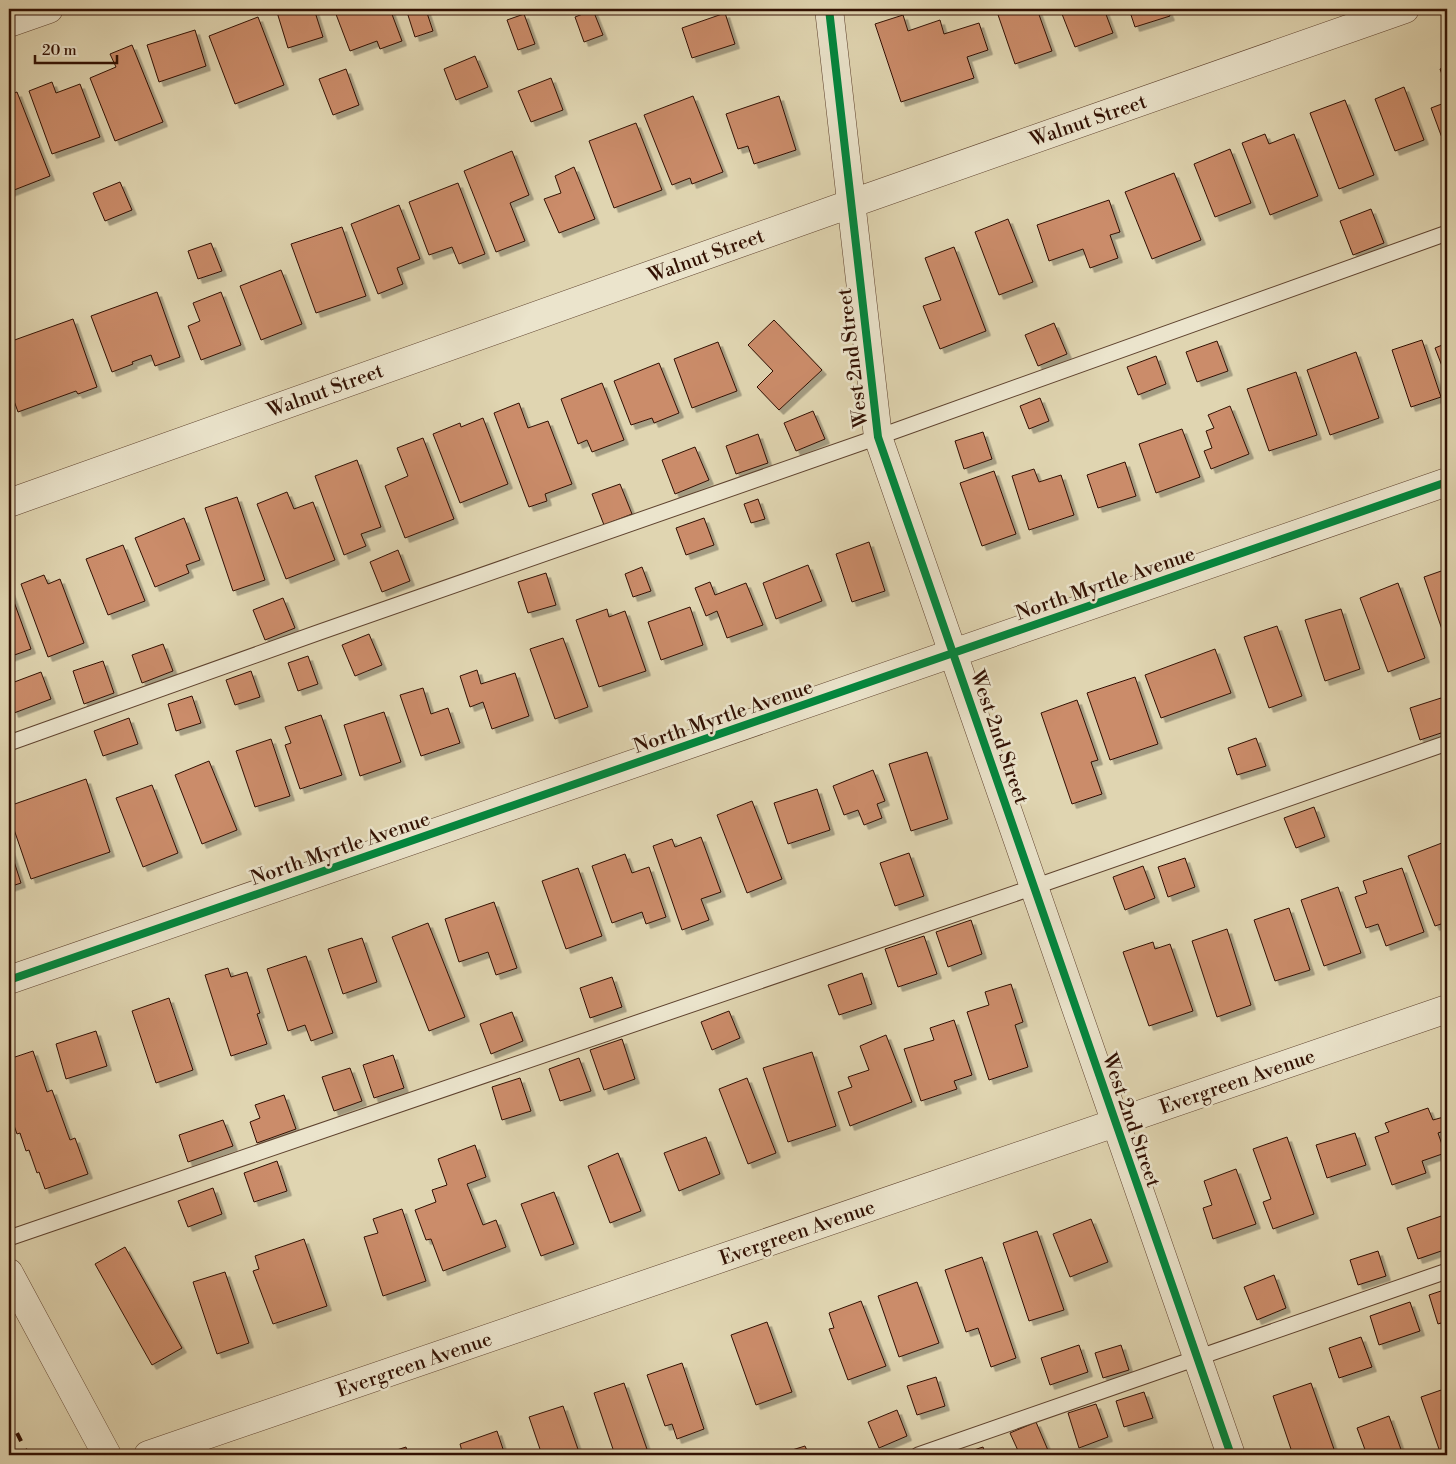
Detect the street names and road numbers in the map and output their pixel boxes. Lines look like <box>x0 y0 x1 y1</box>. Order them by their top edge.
street label: Walnut Street <box>1026 90 1150 153</box>
street label: Walnut Street <box>644 224 768 289</box>
street label: West 2nd Street <box>833 287 875 430</box>
street label: Walnut Street <box>263 359 387 424</box>
street label: North Myrtle Avenue <box>1012 542 1199 627</box>
street label: West 2nd Street <box>964 666 1033 808</box>
street label: North Myrtle Avenue <box>630 675 817 760</box>
street label: North Myrtle Avenue <box>247 807 434 892</box>
street label: Evergreen Avenue <box>1156 1044 1319 1121</box>
street label: West 2nd Street <box>1096 1049 1165 1191</box>
street label: Evergreen Avenue <box>716 1195 879 1272</box>
street label: Evergreen Avenue <box>333 1327 496 1404</box>

